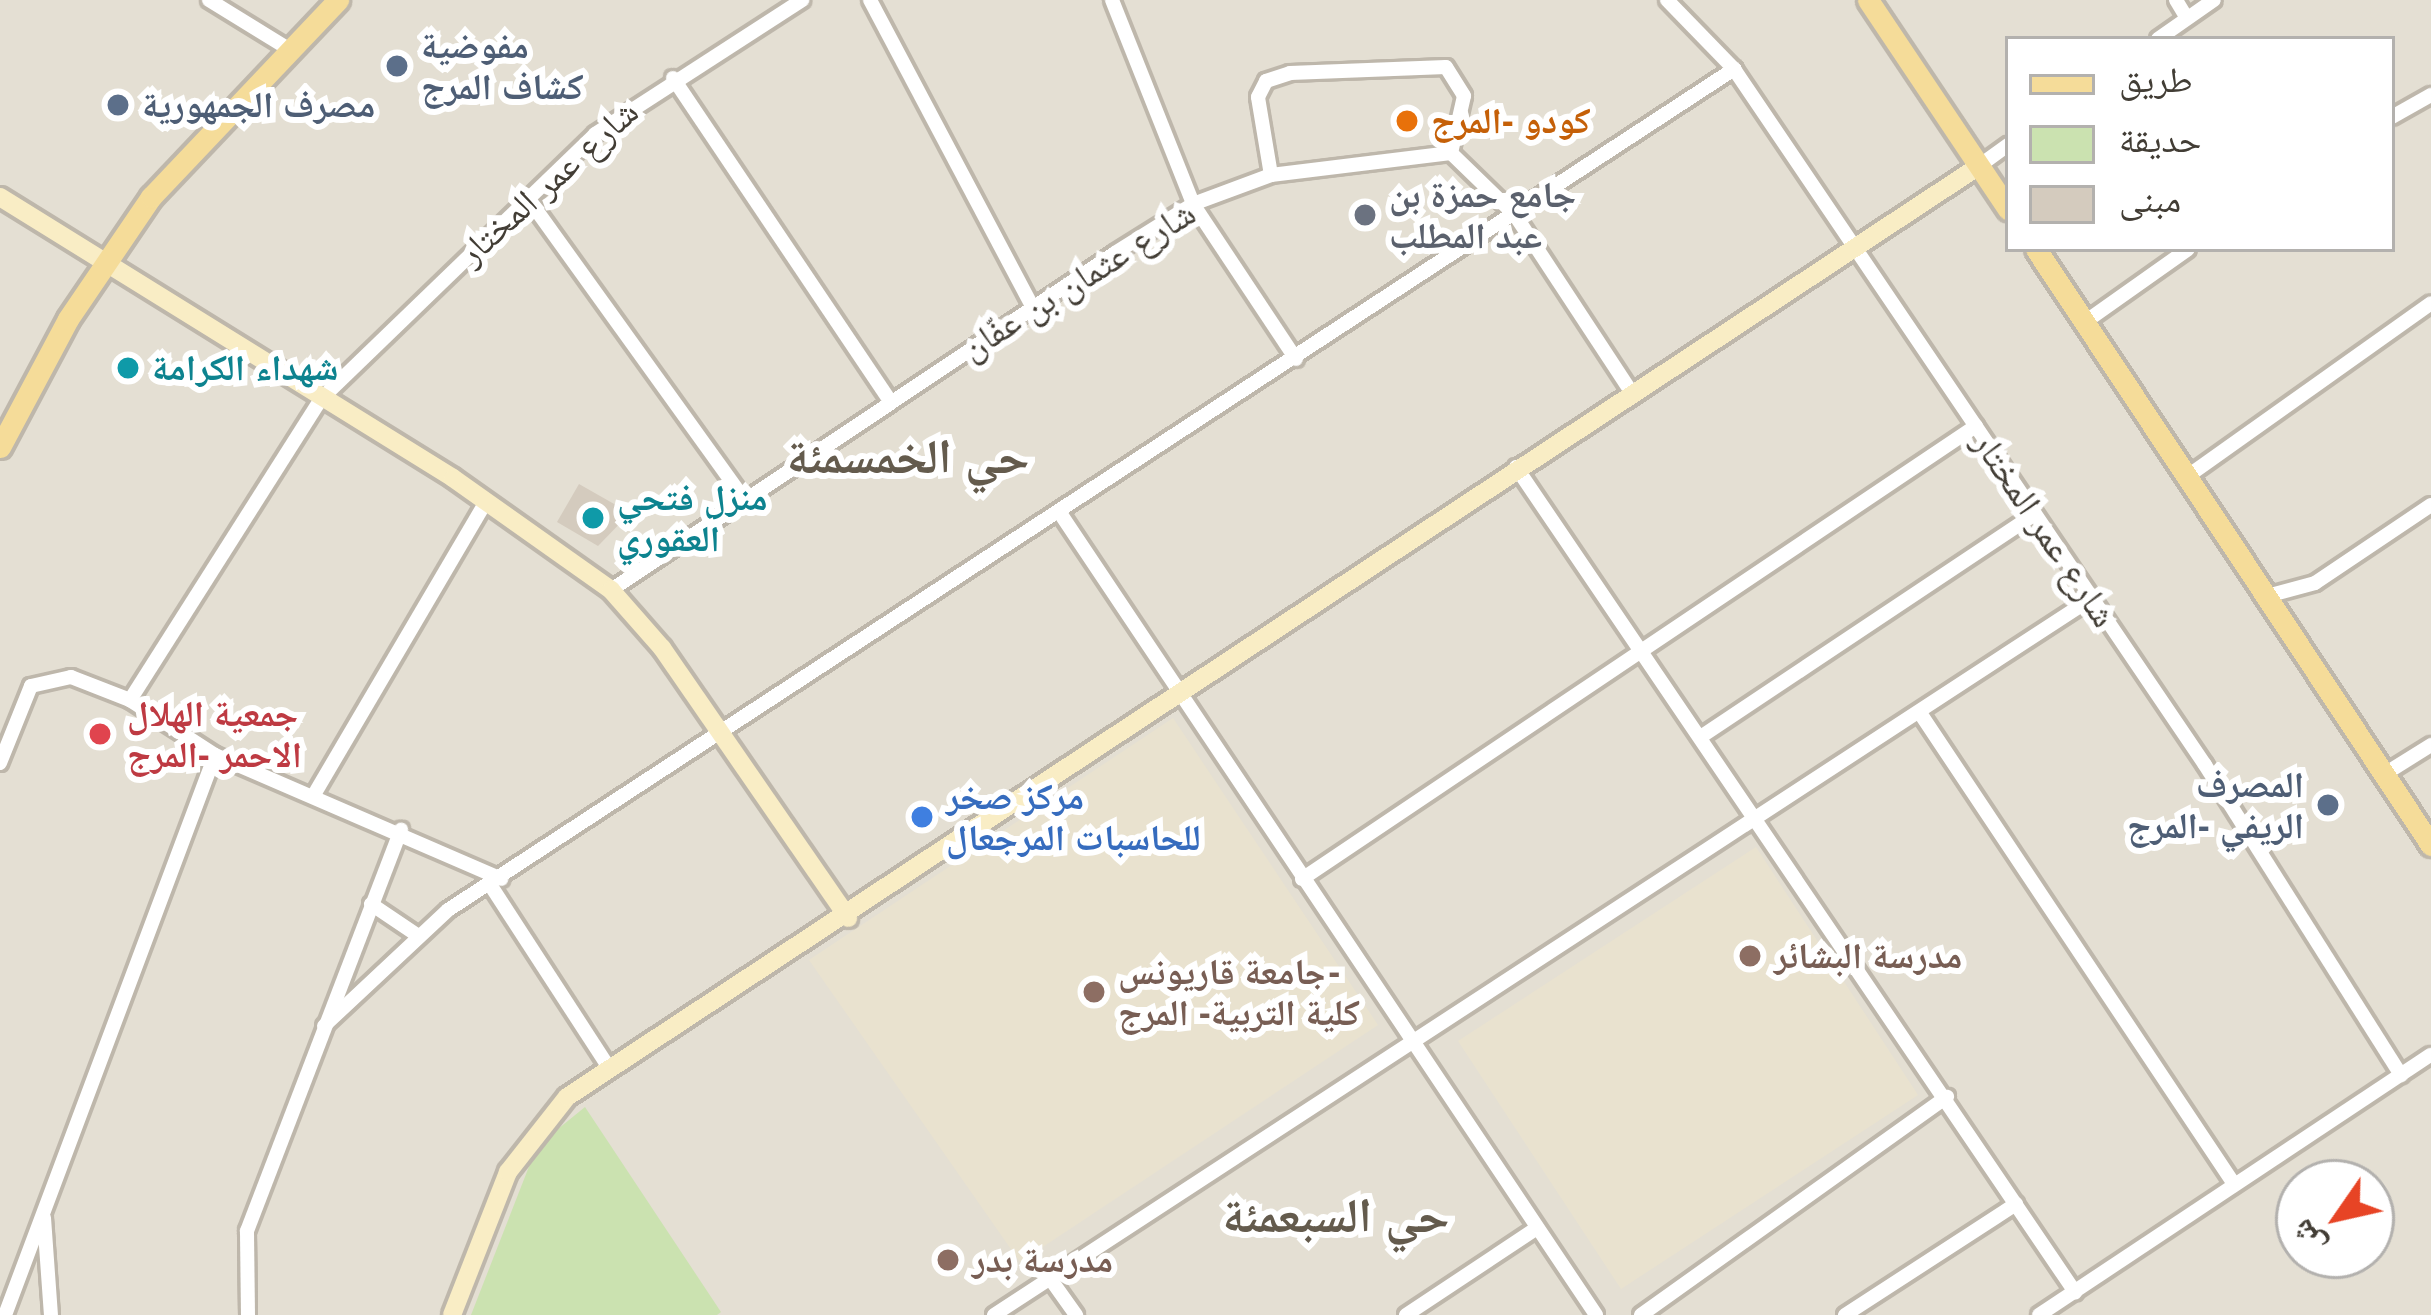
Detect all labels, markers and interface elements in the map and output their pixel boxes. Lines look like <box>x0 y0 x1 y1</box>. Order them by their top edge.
place label: مفوضية كشاف المرج <box>421 23 584 108</box>
legend <box>2005 36 2395 252</box>
marker: مفوضية كشاف المرج <box>384 53 410 79</box>
text: طريق <box>2119 59 2193 100</box>
place label: مصرف الجمهورية <box>142 83 375 127</box>
street label: شارع عمر المختار <box>449 90 647 274</box>
marker: مصرف الجمهورية <box>105 92 131 118</box>
place label: كودو -المرج <box>1431 99 1591 143</box>
marker: كودو -المرج <box>1394 108 1420 134</box>
text: حديقة <box>2119 119 2202 160</box>
place label: جامع حمزة بن عبد المطلب <box>1389 172 1576 257</box>
text: مبنى <box>2119 179 2181 220</box>
street label: شارع عثمان بن عفّان <box>953 191 1203 369</box>
marker: جامع حمزة بن عبد المطلب <box>1352 202 1378 228</box>
place label: شهداء الكرامة <box>152 346 339 390</box>
marker: شهداء الكرامة <box>115 355 141 381</box>
street label: شارع عمر المختار <box>1964 423 2126 635</box>
district label: حي الخمسمئة <box>787 428 1029 486</box>
place label: منزل فتحي العقوري <box>617 475 768 560</box>
marker: منزل فتحي العقوري <box>580 505 606 531</box>
place label: جمعية الهلال الاحمر -المرج <box>127 691 302 776</box>
marker: جمعية الهلال الاحمر -المرج <box>84 718 116 750</box>
place label: المصرف الريفي -المرج <box>2127 762 2304 847</box>
place label: مركز صخر للحاسبات المرجعال <box>946 774 1201 859</box>
marker: المصرف الريفي -المرج <box>2315 792 2341 818</box>
marker: مركز صخر للحاسبات المرجعال <box>909 804 935 830</box>
place label: مدرسة البشائر <box>1774 934 1962 978</box>
marker: مدرسة البشائر <box>1737 943 1763 969</box>
place label: جامعة قاريونس- كلية التربية- المرج <box>1118 949 1360 1034</box>
marker: جامعة قاريونس- كلية التربية- المرج <box>1081 979 1107 1005</box>
north arrow <box>2275 1159 2395 1279</box>
district label: حي السبعمئة <box>1223 1187 1449 1245</box>
text: ش <box>2282 1213 2332 1263</box>
place label: مدرسة بدر <box>972 1238 1113 1282</box>
marker: مدرسة بدر <box>935 1247 961 1273</box>

